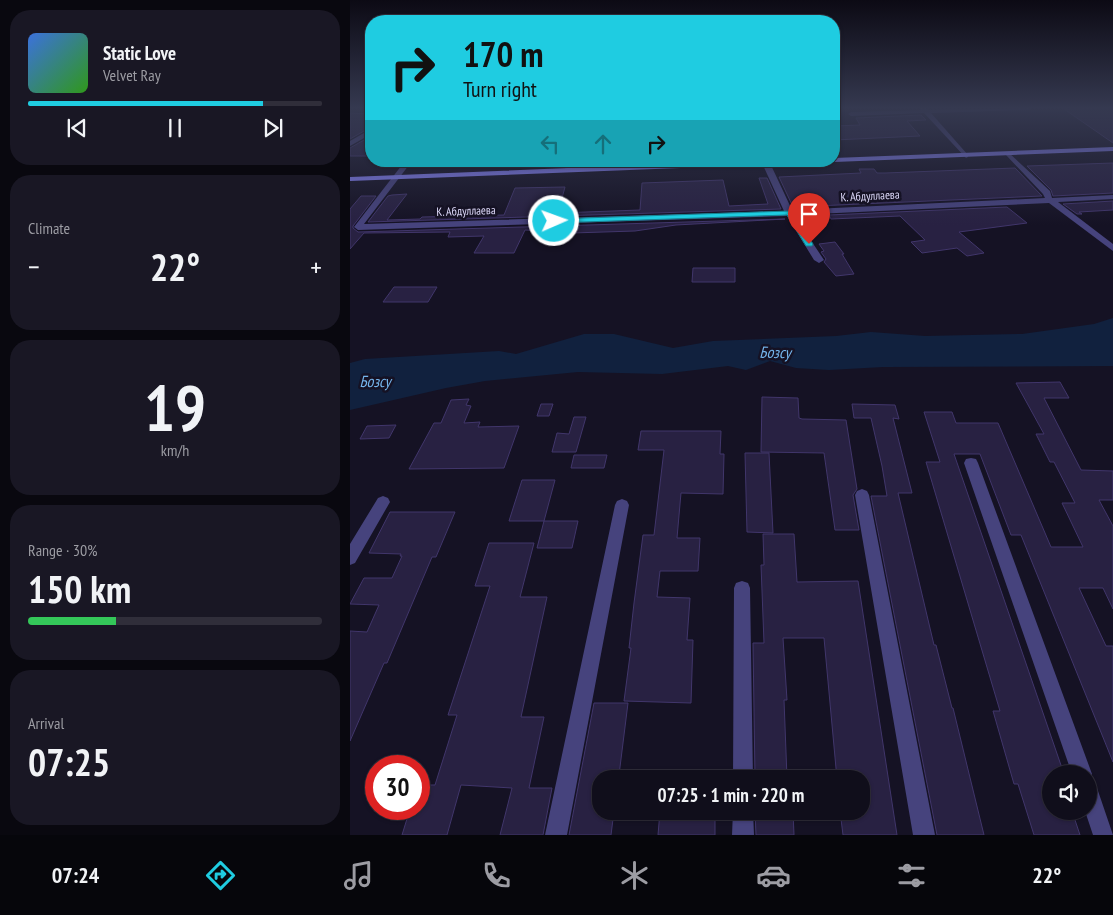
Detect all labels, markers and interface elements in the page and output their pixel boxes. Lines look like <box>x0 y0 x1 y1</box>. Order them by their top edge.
text: 170 m <box>463 31 544 77</box>
icon: right <box>380 35 445 100</box>
text: Static Love <box>103 41 176 65</box>
text: Velvet Ray <box>103 65 161 85</box>
text: Turn right <box>463 75 537 103</box>
icon: previous <box>63 114 91 142</box>
icon: pause <box>161 114 189 142</box>
icon: next <box>259 114 287 142</box>
icon: left <box>536 130 564 158</box>
icon: ahead <box>589 130 617 158</box>
icon: right <box>642 130 670 158</box>
street label: К. Абдуллаева <box>840 186 900 205</box>
pin <box>788 193 830 244</box>
position arrow <box>527 194 579 246</box>
icon: arrive <box>795 200 823 228</box>
street label: К. Абдуллаева <box>436 202 496 219</box>
text: Climate <box>28 218 70 238</box>
text: 22° <box>150 242 200 291</box>
text: − <box>28 248 40 285</box>
text: + <box>310 248 322 285</box>
water label: Бозсу <box>759 342 793 362</box>
text: 19 <box>144 365 206 449</box>
water label: Бозсу <box>359 371 393 391</box>
text: km/h <box>161 440 189 460</box>
text: Range · 30% <box>28 540 97 560</box>
text: 150 km <box>28 564 131 613</box>
text: Arrival <box>28 713 64 733</box>
text: 07:25 <box>28 737 110 786</box>
speed limit sign: 30 <box>365 755 430 820</box>
map controls <box>1042 765 1097 820</box>
button: sound <box>1042 765 1097 820</box>
text: 07:25 · 1 min · 220 m <box>658 783 804 807</box>
icon: directions <box>203 858 238 893</box>
icon: music <box>341 858 376 893</box>
icon: phone <box>479 858 514 893</box>
icon: climate <box>617 858 652 893</box>
icon: car <box>756 858 791 893</box>
icon: filters <box>894 858 929 893</box>
text: 07:24 <box>52 861 99 889</box>
text: 22° <box>1032 861 1061 889</box>

